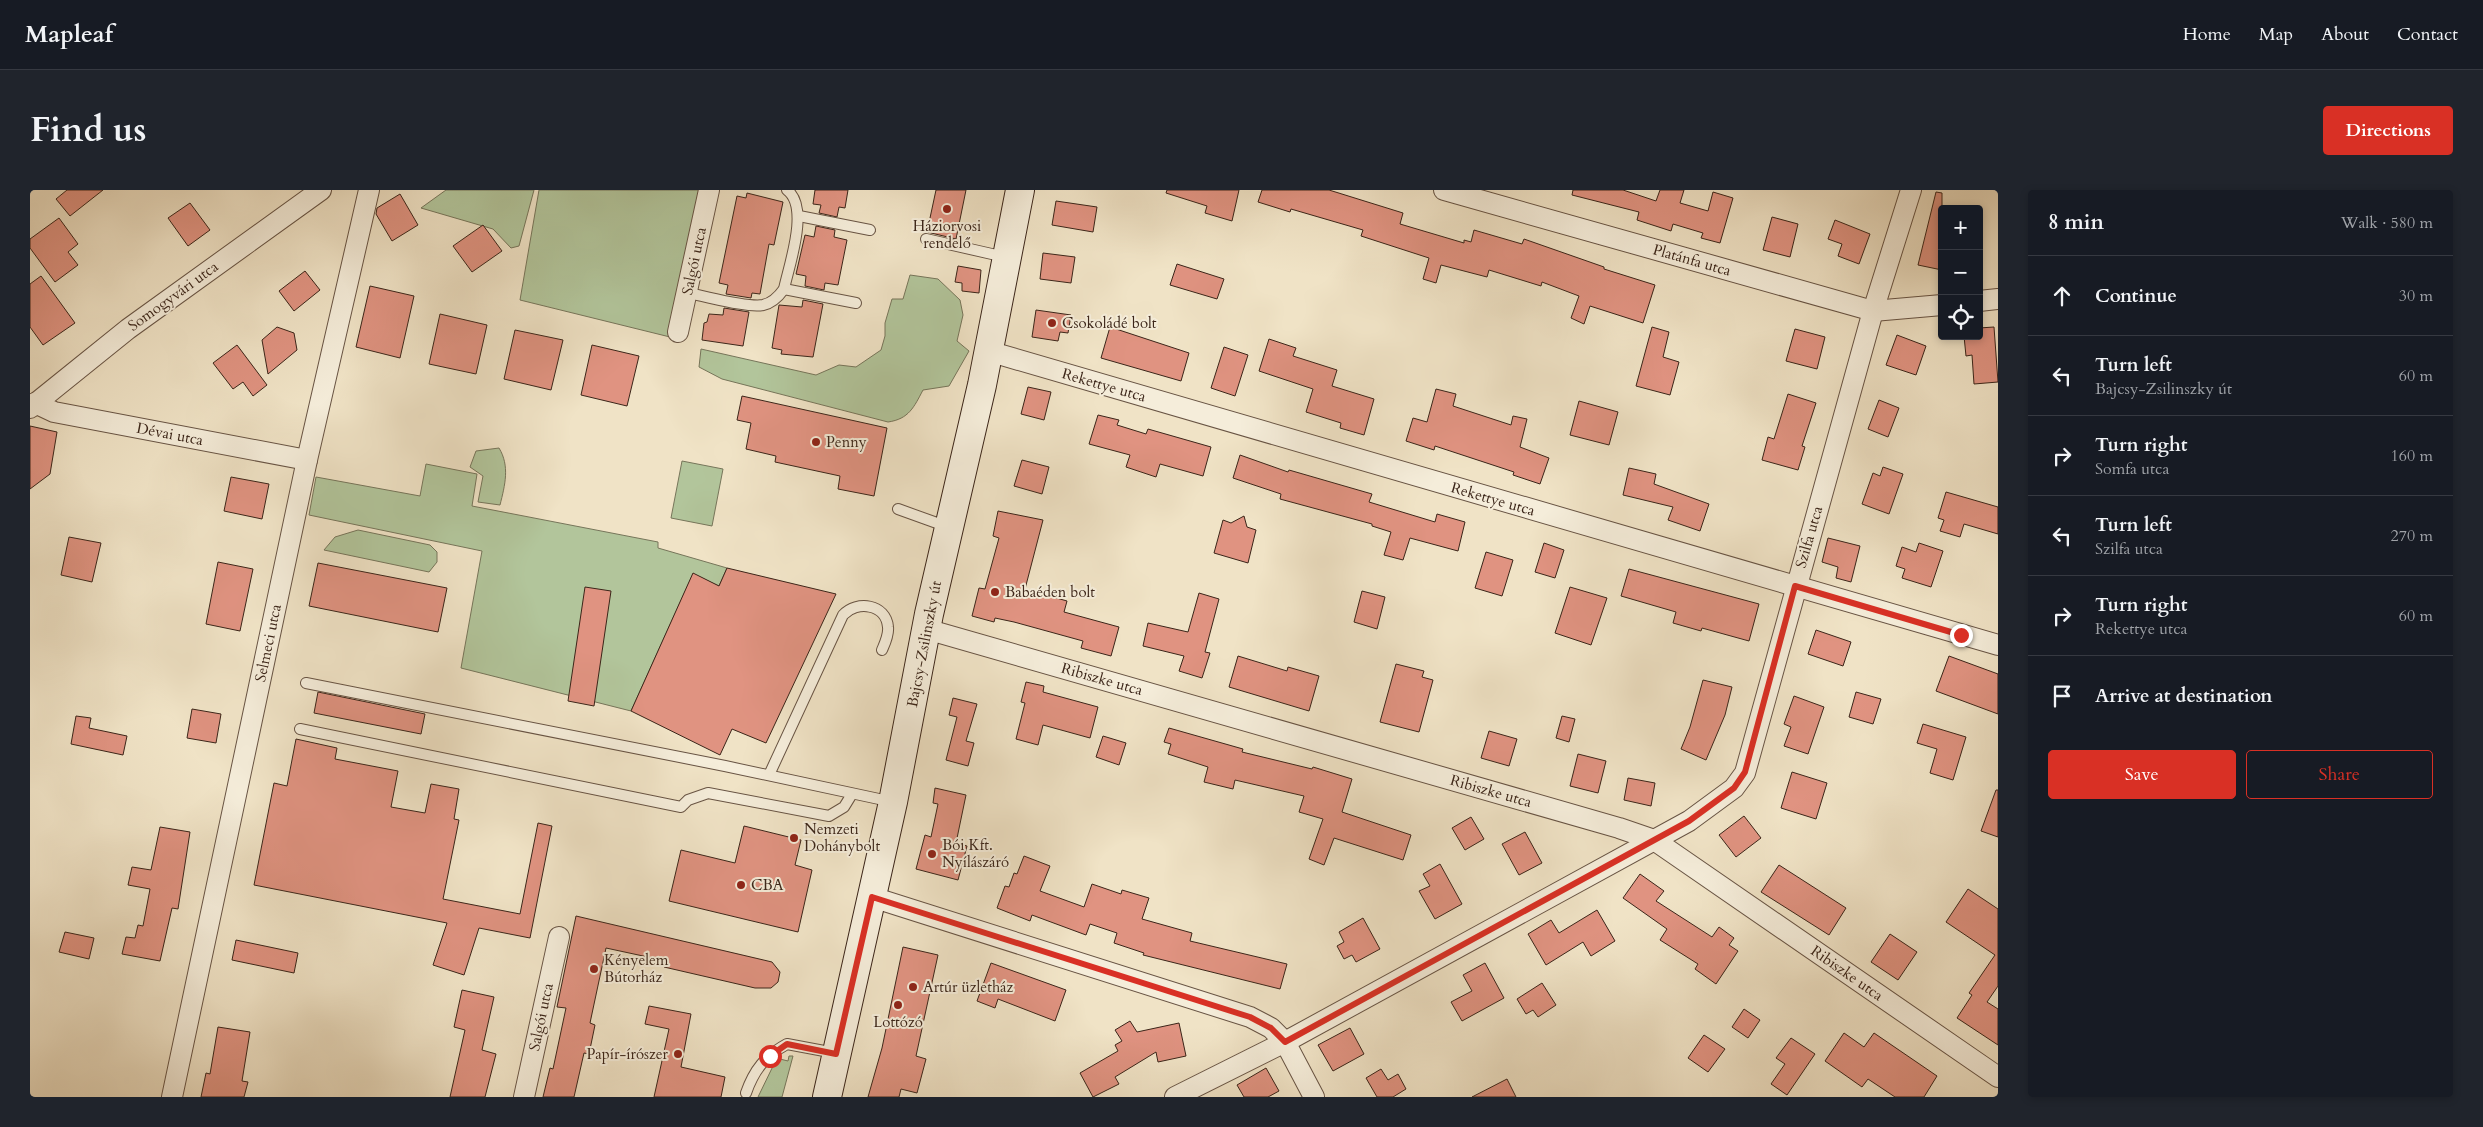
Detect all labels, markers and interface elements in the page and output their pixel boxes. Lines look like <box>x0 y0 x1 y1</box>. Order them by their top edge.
text: Mapleaf <box>25 18 113 51</box>
text: Home <box>2183 22 2231 47</box>
text: Map <box>2259 22 2293 47</box>
text: About <box>2321 22 2369 47</box>
text: Contact <box>2397 22 2458 47</box>
text: Find us <box>30 106 146 154</box>
button: Directions <box>2323 106 2453 155</box>
marker: Háziorvosi rendelő <box>941 203 953 215</box>
map controls <box>1938 205 1983 340</box>
button: + <box>1938 205 1983 250</box>
text: 8 min <box>2048 208 2104 237</box>
text: Walk · 580 m <box>2341 212 2433 234</box>
place label: Háziorvosi rendelő <box>913 216 981 253</box>
street label: Salgói utca <box>677 225 711 297</box>
street label: Platánfa utca <box>1651 239 1734 281</box>
button: − <box>1938 250 1983 295</box>
street label: Somogyvári utca <box>124 256 223 335</box>
icon: ahead <box>2048 282 2076 310</box>
text: Continue <box>2095 283 2177 309</box>
text: 30 m <box>2399 285 2433 307</box>
button: locate <box>1938 295 1983 340</box>
place label: Csokoládé bolt <box>1062 313 1157 333</box>
marker: Csokoládé bolt <box>1046 317 1058 329</box>
text: Turn left <box>2095 352 2172 378</box>
icon: left <box>2048 362 2076 390</box>
street label: Rekettye utca <box>1060 363 1149 407</box>
text: 60 m <box>2399 365 2433 387</box>
text: Bajcsy-Zsilinszky út <box>2095 378 2232 400</box>
street label: Dévai utca <box>135 418 206 450</box>
place label: Penny <box>826 432 867 452</box>
text: Turn right <box>2095 432 2187 458</box>
marker: Penny <box>810 436 822 448</box>
icon: right <box>2048 442 2076 470</box>
text: 160 m <box>2391 445 2433 467</box>
text: Somfa utca <box>2095 458 2169 480</box>
street label: Rekettye utca <box>1449 477 1538 521</box>
street label: Szilfa utca <box>1791 503 1828 570</box>
text: Turn left <box>2095 512 2172 538</box>
icon: left <box>2048 522 2076 550</box>
text: 270 m <box>2391 525 2433 547</box>
text: Szilfa utca <box>2095 538 2163 560</box>
street label: Bajcsy-Zsilinszky út <box>902 579 946 709</box>
place label: Babaéden bolt <box>1005 582 1095 602</box>
marker: Babaéden bolt <box>989 586 1001 598</box>
text: Turn right <box>2095 592 2187 618</box>
street label: Selmeci utca <box>250 602 286 684</box>
icon: right <box>2048 602 2076 630</box>
text: 60 m <box>2399 605 2433 627</box>
text: Rekettye utca <box>2095 618 2187 640</box>
route end <box>1950 624 1973 647</box>
street label: Ribiszke utca <box>1059 658 1146 700</box>
icon: arrive <box>2048 682 2076 710</box>
text: Arrive at destination <box>2095 683 2272 709</box>
button: Save <box>2048 750 2236 799</box>
button: Share <box>2246 750 2433 799</box>
street label: Ribiszke utca <box>1448 770 1535 812</box>
place label: Nemzeti Dohánybolt <box>804 819 880 856</box>
marker: Nemzeti Dohánybolt <box>788 832 800 844</box>
place label: Bói Kft. Nyílászáró <box>942 835 1009 872</box>
marker: Bói Kft. Nyílászáró <box>926 848 938 860</box>
place label: CBA <box>751 875 784 895</box>
marker: CBA <box>735 879 747 891</box>
street label: Ribiszke utca <box>1807 941 1887 1006</box>
place label: Kényelem Bútorház <box>604 950 669 987</box>
marker: Kényelem Bútorház <box>588 963 600 975</box>
place label: Artúr üzletház <box>923 977 1014 997</box>
street label: Salgói utca <box>524 981 558 1053</box>
marker: Artúr üzletház <box>907 981 919 993</box>
marker: Lottózó <box>892 999 904 1011</box>
place label: Lottózó <box>873 1012 923 1032</box>
place label: Papír-írószer <box>586 1044 669 1064</box>
route start <box>759 1045 782 1068</box>
marker: Papír-írószer <box>672 1048 684 1060</box>

